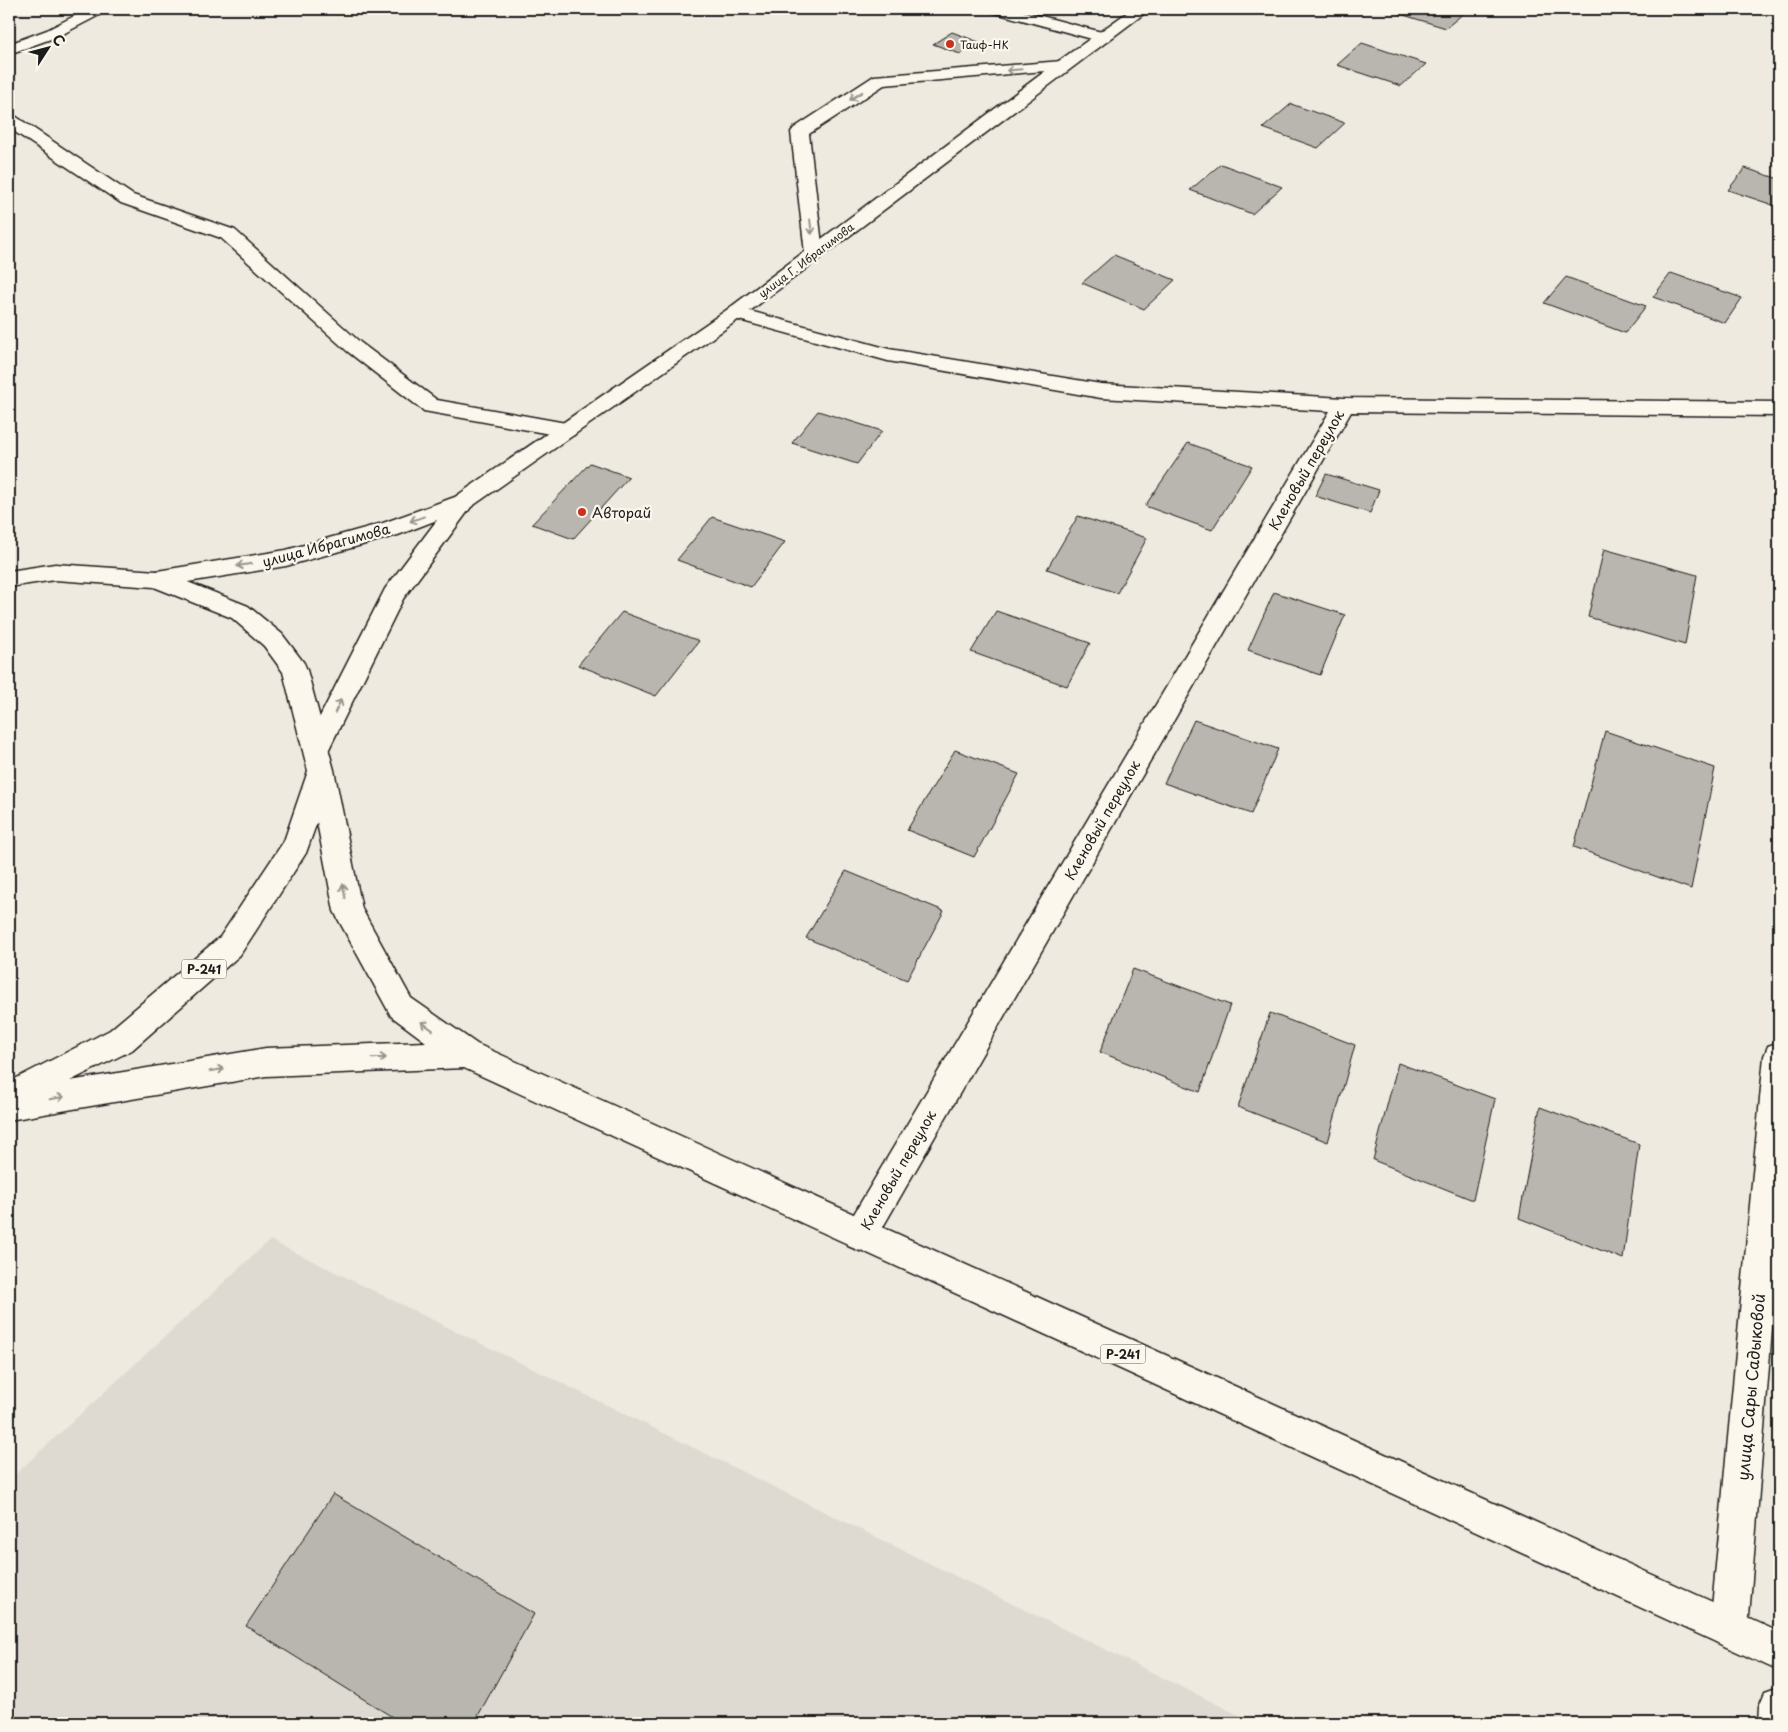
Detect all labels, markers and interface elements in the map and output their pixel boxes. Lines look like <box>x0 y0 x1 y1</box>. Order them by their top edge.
north arrow <box>22 22 72 72</box>
text: С <box>47 30 71 50</box>
place label: Таиф-НК <box>960 36 1009 53</box>
marker: Таиф-НК <box>944 38 956 50</box>
one-way arrow <box>1006 65 1022 74</box>
one-way arrow <box>849 91 863 101</box>
street label: улица Г. Ибрагимова <box>755 218 857 302</box>
one-way arrow <box>806 219 816 235</box>
street label: Кленовый переулок <box>1263 406 1349 534</box>
place label: Авторай <box>592 502 651 523</box>
marker: Авторай <box>576 506 588 518</box>
one-way arrow <box>410 515 426 524</box>
street label: улица Ибрагимова <box>260 518 392 572</box>
one-way arrow <box>236 560 252 570</box>
one-way arrow <box>334 699 343 714</box>
street label: Кленовый переулок <box>1059 756 1145 884</box>
one-way arrow <box>339 883 348 899</box>
road number: Р-241 <box>182 960 226 979</box>
one-way arrow <box>420 1021 434 1031</box>
one-way arrow <box>370 1053 386 1062</box>
one-way arrow <box>209 1064 225 1074</box>
one-way arrow <box>48 1092 64 1102</box>
street label: Кленовый переулок <box>855 1106 941 1234</box>
street label: улица Сары Садыковой <box>1730 1293 1770 1481</box>
road number: Р-241 <box>1100 1345 1146 1364</box>

